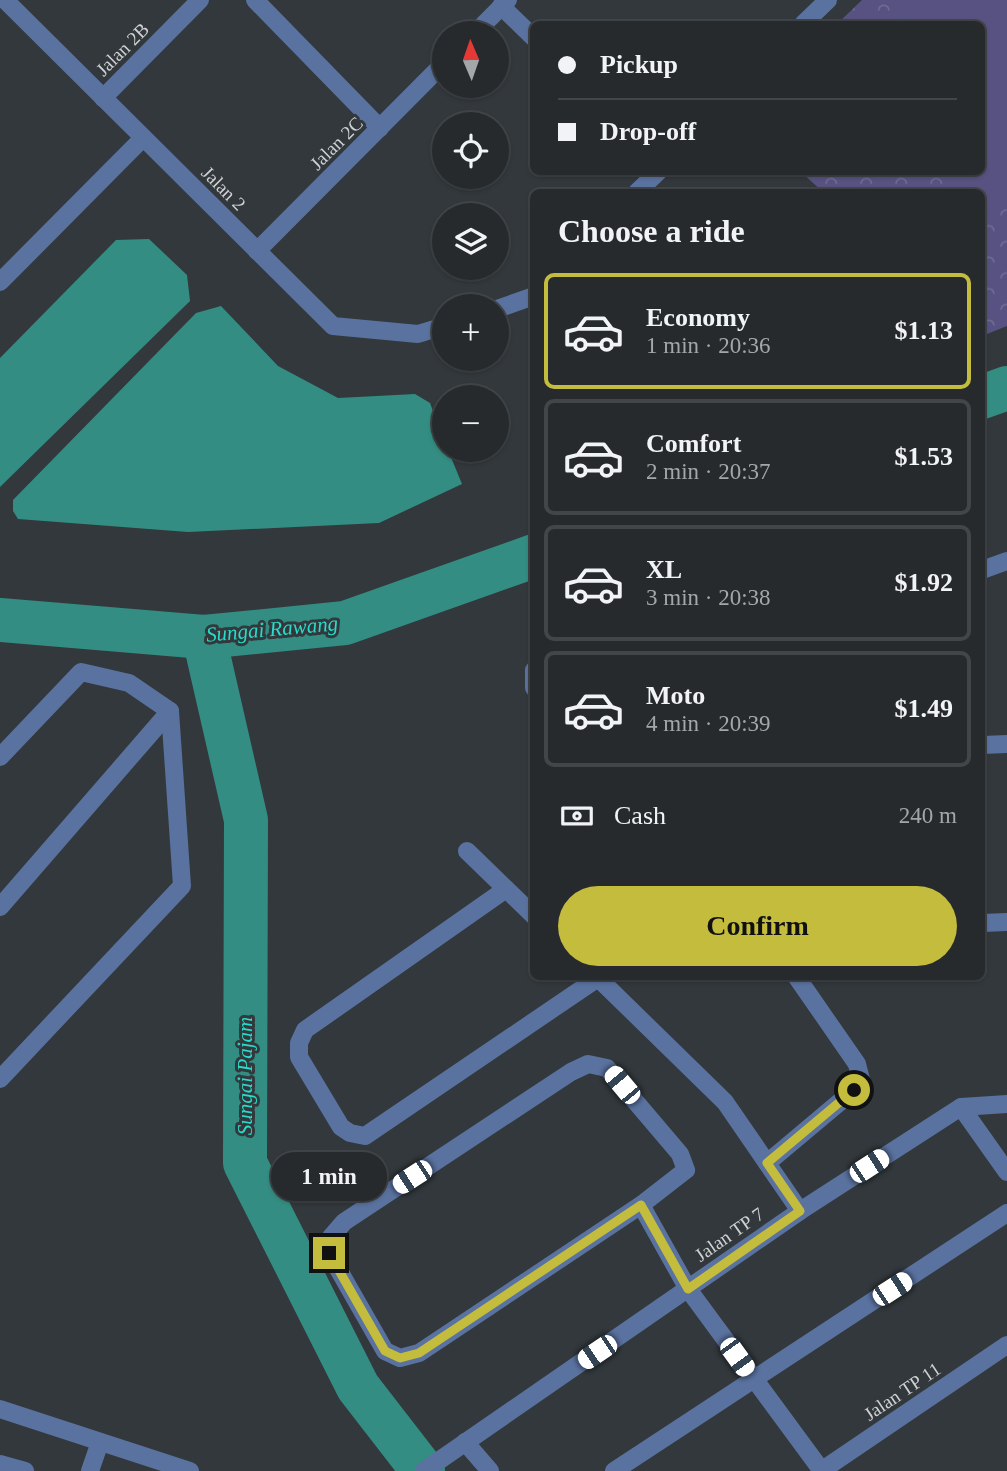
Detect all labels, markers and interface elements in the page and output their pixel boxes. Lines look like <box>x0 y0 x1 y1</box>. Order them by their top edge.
street label: Jalan 2B <box>92 19 153 80</box>
north arrow <box>432 21 509 98</box>
map controls <box>432 21 509 462</box>
text: Pickup <box>600 50 678 79</box>
button: locate <box>432 112 509 189</box>
street label: Jalan 2C <box>306 113 367 174</box>
text: Drop-off <box>600 117 696 146</box>
street label: Jalan 2 <box>197 162 250 215</box>
button: layers <box>432 203 509 280</box>
text: Choose a ride <box>558 213 745 249</box>
button: + <box>432 294 509 371</box>
icon: car <box>562 300 625 363</box>
text: Economy <box>646 303 750 332</box>
text: $1.13 <box>895 316 953 345</box>
text: 1 min · 20:36 <box>646 333 771 358</box>
button: − <box>432 385 509 462</box>
icon: car <box>562 426 625 489</box>
text: Comfort <box>646 429 741 458</box>
text: $1.53 <box>895 442 953 471</box>
text: 2 min · 20:37 <box>646 459 771 484</box>
icon: car <box>562 552 625 615</box>
text: XL <box>646 555 682 584</box>
text: $1.92 <box>895 568 953 597</box>
text: 3 min · 20:38 <box>646 585 771 610</box>
water label: Sungai Rawang <box>205 611 339 647</box>
icon: car <box>562 678 625 741</box>
text: Moto <box>646 681 705 710</box>
text: $1.49 <box>895 694 953 723</box>
text: 4 min · 20:39 <box>646 711 771 736</box>
icon: cash <box>558 797 596 835</box>
text: Cash <box>614 801 666 830</box>
text: 240 m <box>899 803 957 828</box>
button: Confirm <box>558 886 957 966</box>
water label: Sungai Pajam <box>233 1017 257 1135</box>
car <box>601 1062 644 1108</box>
route start <box>838 1074 870 1106</box>
car <box>846 1146 893 1186</box>
callout: 1 min <box>271 1152 387 1200</box>
car <box>389 1157 436 1197</box>
text: 1 min <box>301 1164 357 1189</box>
street label: Jalan TP 7 <box>691 1203 768 1266</box>
route end <box>313 1237 345 1269</box>
car <box>869 1269 916 1309</box>
car <box>574 1332 621 1372</box>
car <box>717 1334 758 1380</box>
street label: Jalan TP 11 <box>860 1358 945 1425</box>

